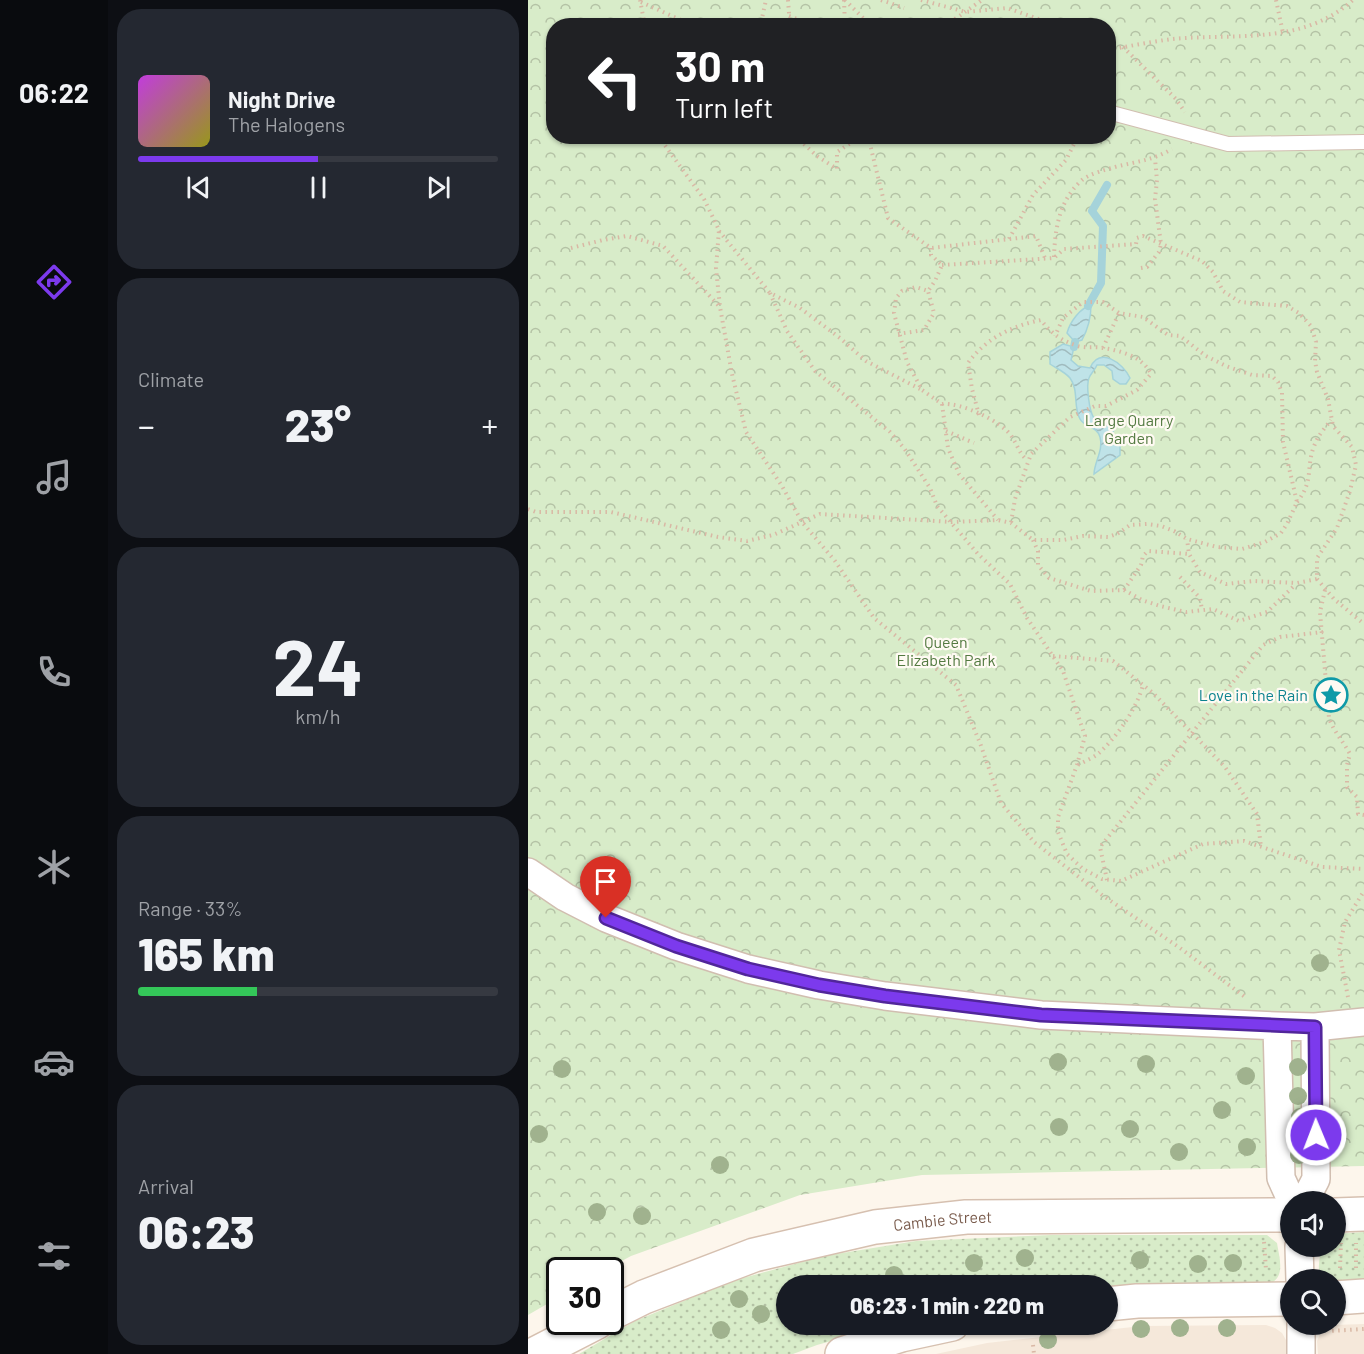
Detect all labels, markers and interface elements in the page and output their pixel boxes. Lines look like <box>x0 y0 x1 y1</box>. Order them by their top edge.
text: 30 m <box>675 40 765 90</box>
icon: left <box>576 42 654 120</box>
text: 06:22 <box>19 76 89 108</box>
text: Night Drive <box>228 86 336 112</box>
text: Turn left <box>675 91 773 123</box>
text: The Halogens <box>228 112 345 136</box>
icon: previous <box>182 171 215 204</box>
icon: pause <box>302 171 335 204</box>
icon: next <box>422 171 455 204</box>
icon: directions <box>33 261 75 303</box>
text: Climate <box>138 367 204 391</box>
text: 23° <box>285 397 351 451</box>
text: − <box>138 405 155 445</box>
text: + <box>481 405 498 445</box>
park label: Large Quarry Garden <box>1085 410 1174 447</box>
icon: music <box>33 456 75 498</box>
text: 24 <box>273 618 363 712</box>
park label: Queen Elizabeth Park <box>897 632 995 669</box>
icon: phone <box>33 651 75 693</box>
place icon: Love in the Rain <box>1313 677 1349 713</box>
place label: Love in the Rain <box>1199 685 1308 704</box>
text: km/h <box>295 704 341 728</box>
icon: climate <box>33 846 75 888</box>
pin <box>580 856 631 918</box>
icon: arrive <box>589 865 622 898</box>
text: Range · 33% <box>138 896 242 920</box>
text: 165 km <box>138 926 274 980</box>
icon: car <box>33 1041 75 1083</box>
position arrow <box>1284 1103 1348 1167</box>
text: Arrival <box>138 1174 194 1198</box>
map controls <box>1280 1191 1346 1335</box>
button: sound <box>1280 1191 1346 1257</box>
text: 06:23 <box>138 1204 254 1258</box>
street label: Cambie Street <box>892 1207 992 1234</box>
icon: filters <box>33 1235 75 1277</box>
speed limit sign: 30 <box>546 1257 624 1335</box>
button: search <box>1280 1269 1346 1335</box>
text: 06:23 · 1 min · 220 m <box>850 1292 1044 1318</box>

